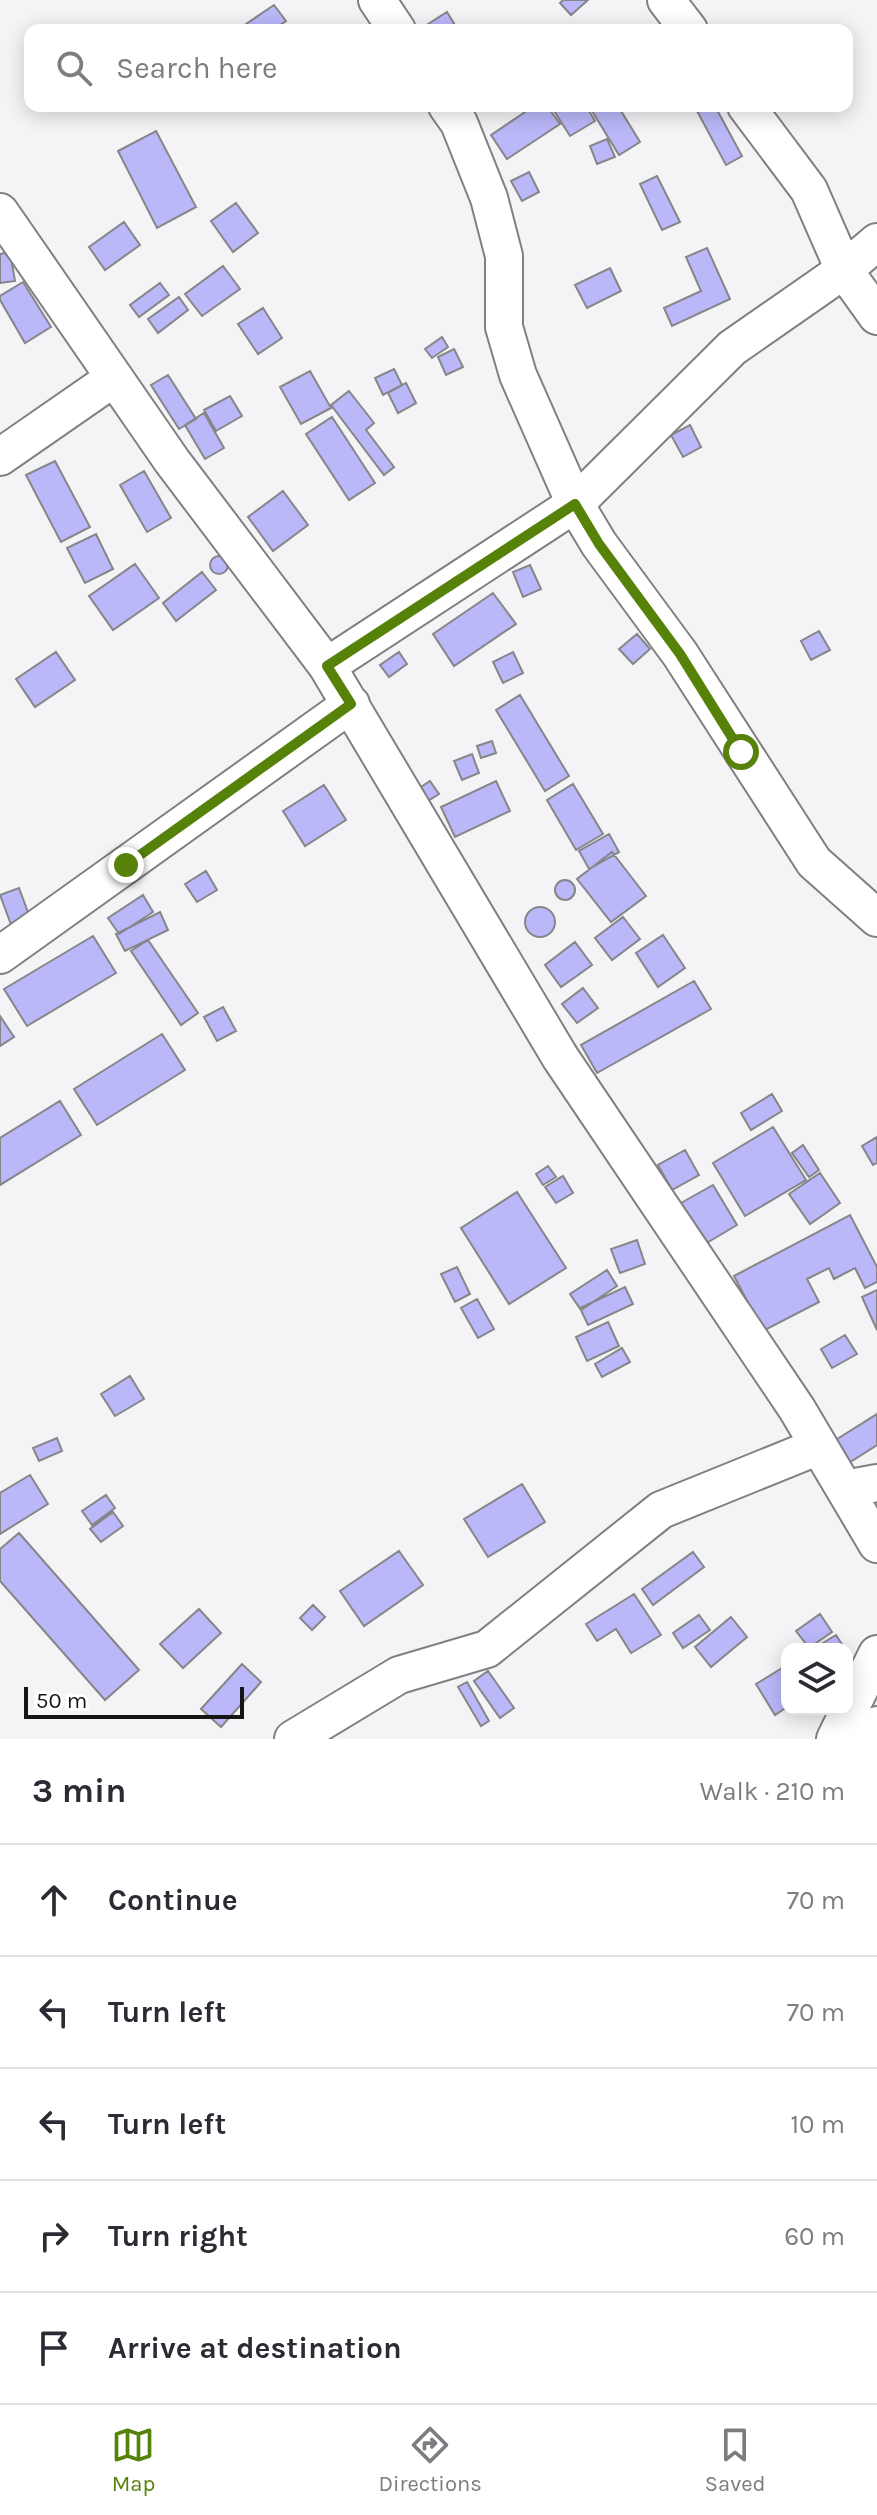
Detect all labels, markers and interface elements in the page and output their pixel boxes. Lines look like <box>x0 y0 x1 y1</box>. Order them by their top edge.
search box <box>24 24 853 112</box>
icon: search <box>52 46 96 90</box>
text: Search here <box>116 50 277 86</box>
route start <box>723 734 759 770</box>
route end <box>108 847 144 883</box>
map controls <box>781 1643 853 1715</box>
button: layers <box>781 1643 853 1715</box>
scale bar <box>24 1683 244 1719</box>
text: 50 m <box>36 1688 87 1714</box>
text: 3 min <box>32 1771 126 1811</box>
text: Walk · 210 m <box>700 1776 845 1807</box>
icon: ahead <box>32 1878 76 1922</box>
text: Continue <box>108 1882 238 1918</box>
text: 70 m <box>787 1885 845 1916</box>
icon: left <box>32 1990 76 2034</box>
text: Turn left <box>108 1994 226 2030</box>
text: 70 m <box>787 1997 845 2028</box>
icon: left <box>32 2102 76 2146</box>
text: Turn left <box>108 2106 226 2142</box>
text: 10 m <box>790 2109 845 2140</box>
icon: right <box>32 2214 76 2258</box>
text: Turn right <box>108 2218 248 2254</box>
text: 60 m <box>784 2221 845 2252</box>
icon: arrive <box>32 2326 76 2370</box>
text: Arrive at destination <box>108 2330 402 2366</box>
tab: Map <box>111 2423 155 2497</box>
tab: Directions <box>378 2423 482 2497</box>
tab: Saved <box>705 2423 766 2497</box>

